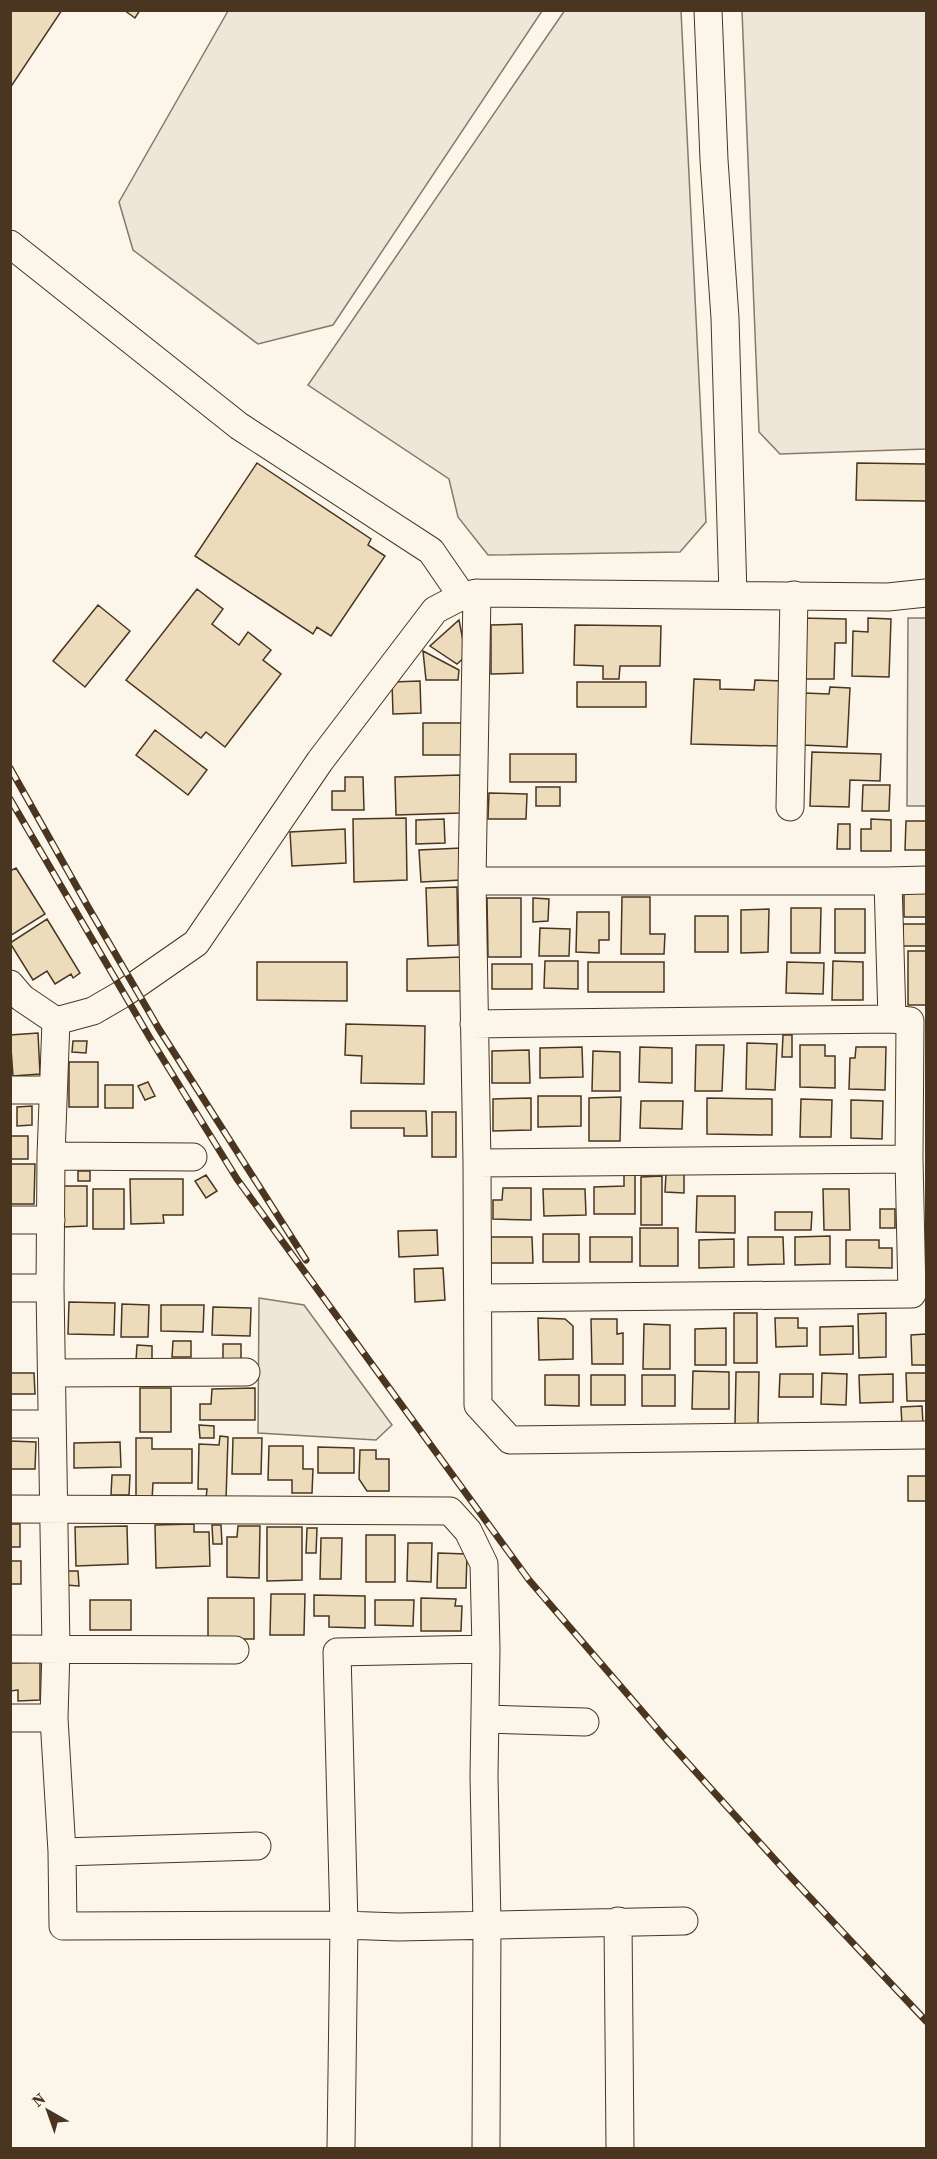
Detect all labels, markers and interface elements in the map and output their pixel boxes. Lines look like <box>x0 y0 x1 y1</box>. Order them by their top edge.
north arrow <box>18 2081 78 2141</box>
text: N <box>27 2087 50 2112</box>

